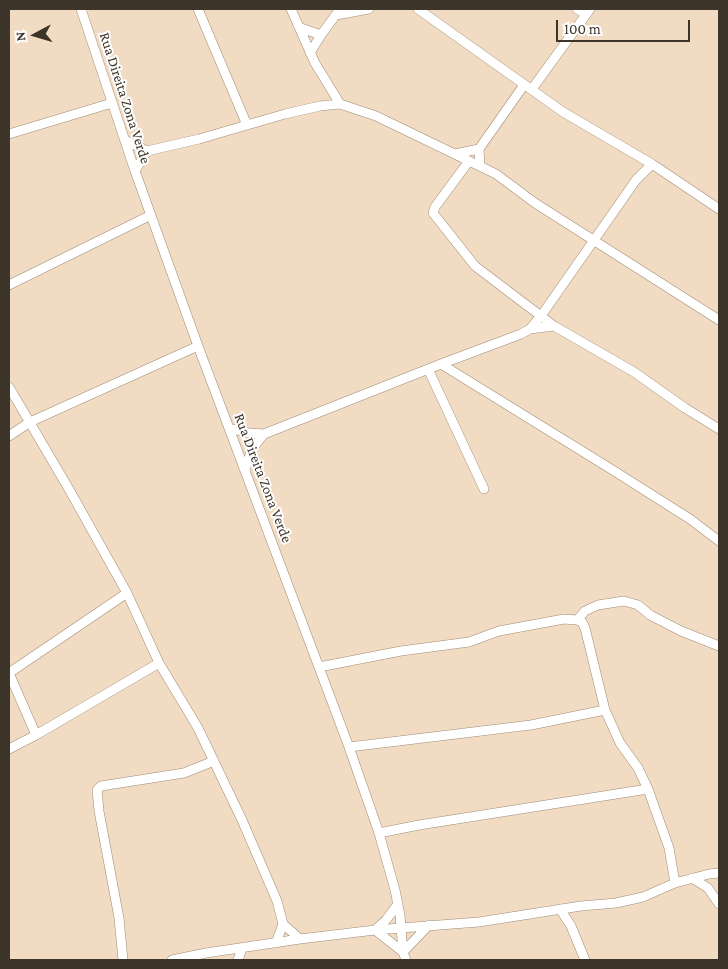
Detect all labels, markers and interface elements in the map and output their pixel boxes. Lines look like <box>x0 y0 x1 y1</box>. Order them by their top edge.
north arrow <box>10 10 60 60</box>
scale bar <box>558 10 692 42</box>
text: 100 m <box>564 21 601 37</box>
street label: Rua Direita Zona Verde <box>95 30 155 166</box>
text: N <box>12 31 29 42</box>
street label: Rua Direita Zona Verde <box>230 411 296 545</box>

